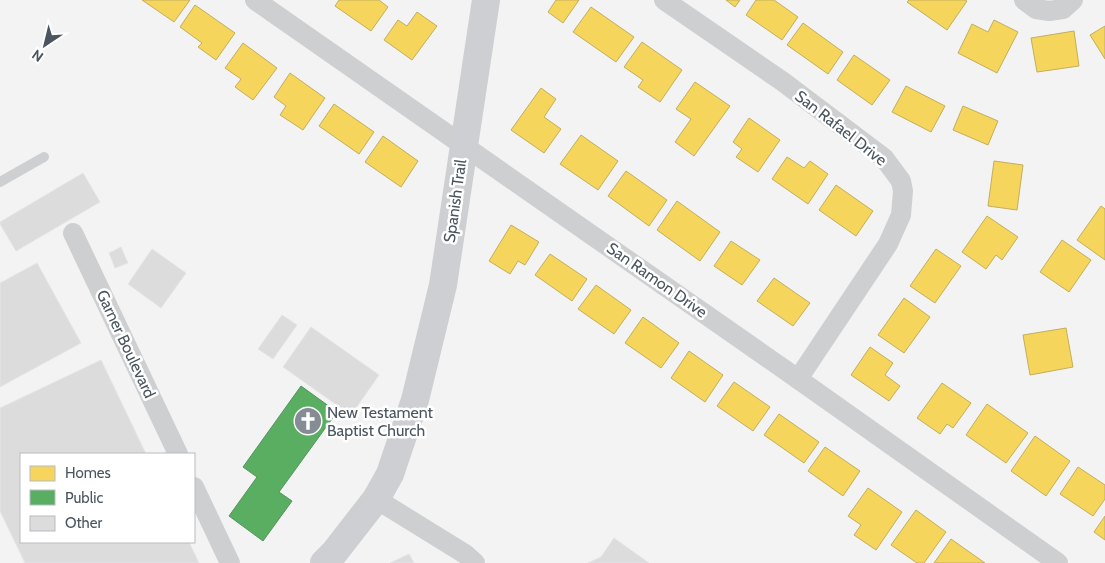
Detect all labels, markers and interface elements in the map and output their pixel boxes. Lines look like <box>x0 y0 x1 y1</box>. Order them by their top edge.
north arrow <box>20 20 70 70</box>
text: N <box>28 45 47 66</box>
street label: San Rafael Drive <box>791 86 891 170</box>
street label: Spanish Trail <box>440 158 470 244</box>
street label: San Ramon Drive <box>603 238 711 322</box>
street label: Garner Boulevard <box>93 287 159 401</box>
place label: New Testament Baptist Church <box>327 403 434 440</box>
church icon: New Testament Baptist Church <box>293 406 323 436</box>
legend <box>20 453 195 543</box>
text: Homes <box>65 464 111 482</box>
text: Public <box>65 489 103 507</box>
text: Other <box>65 514 102 532</box>

